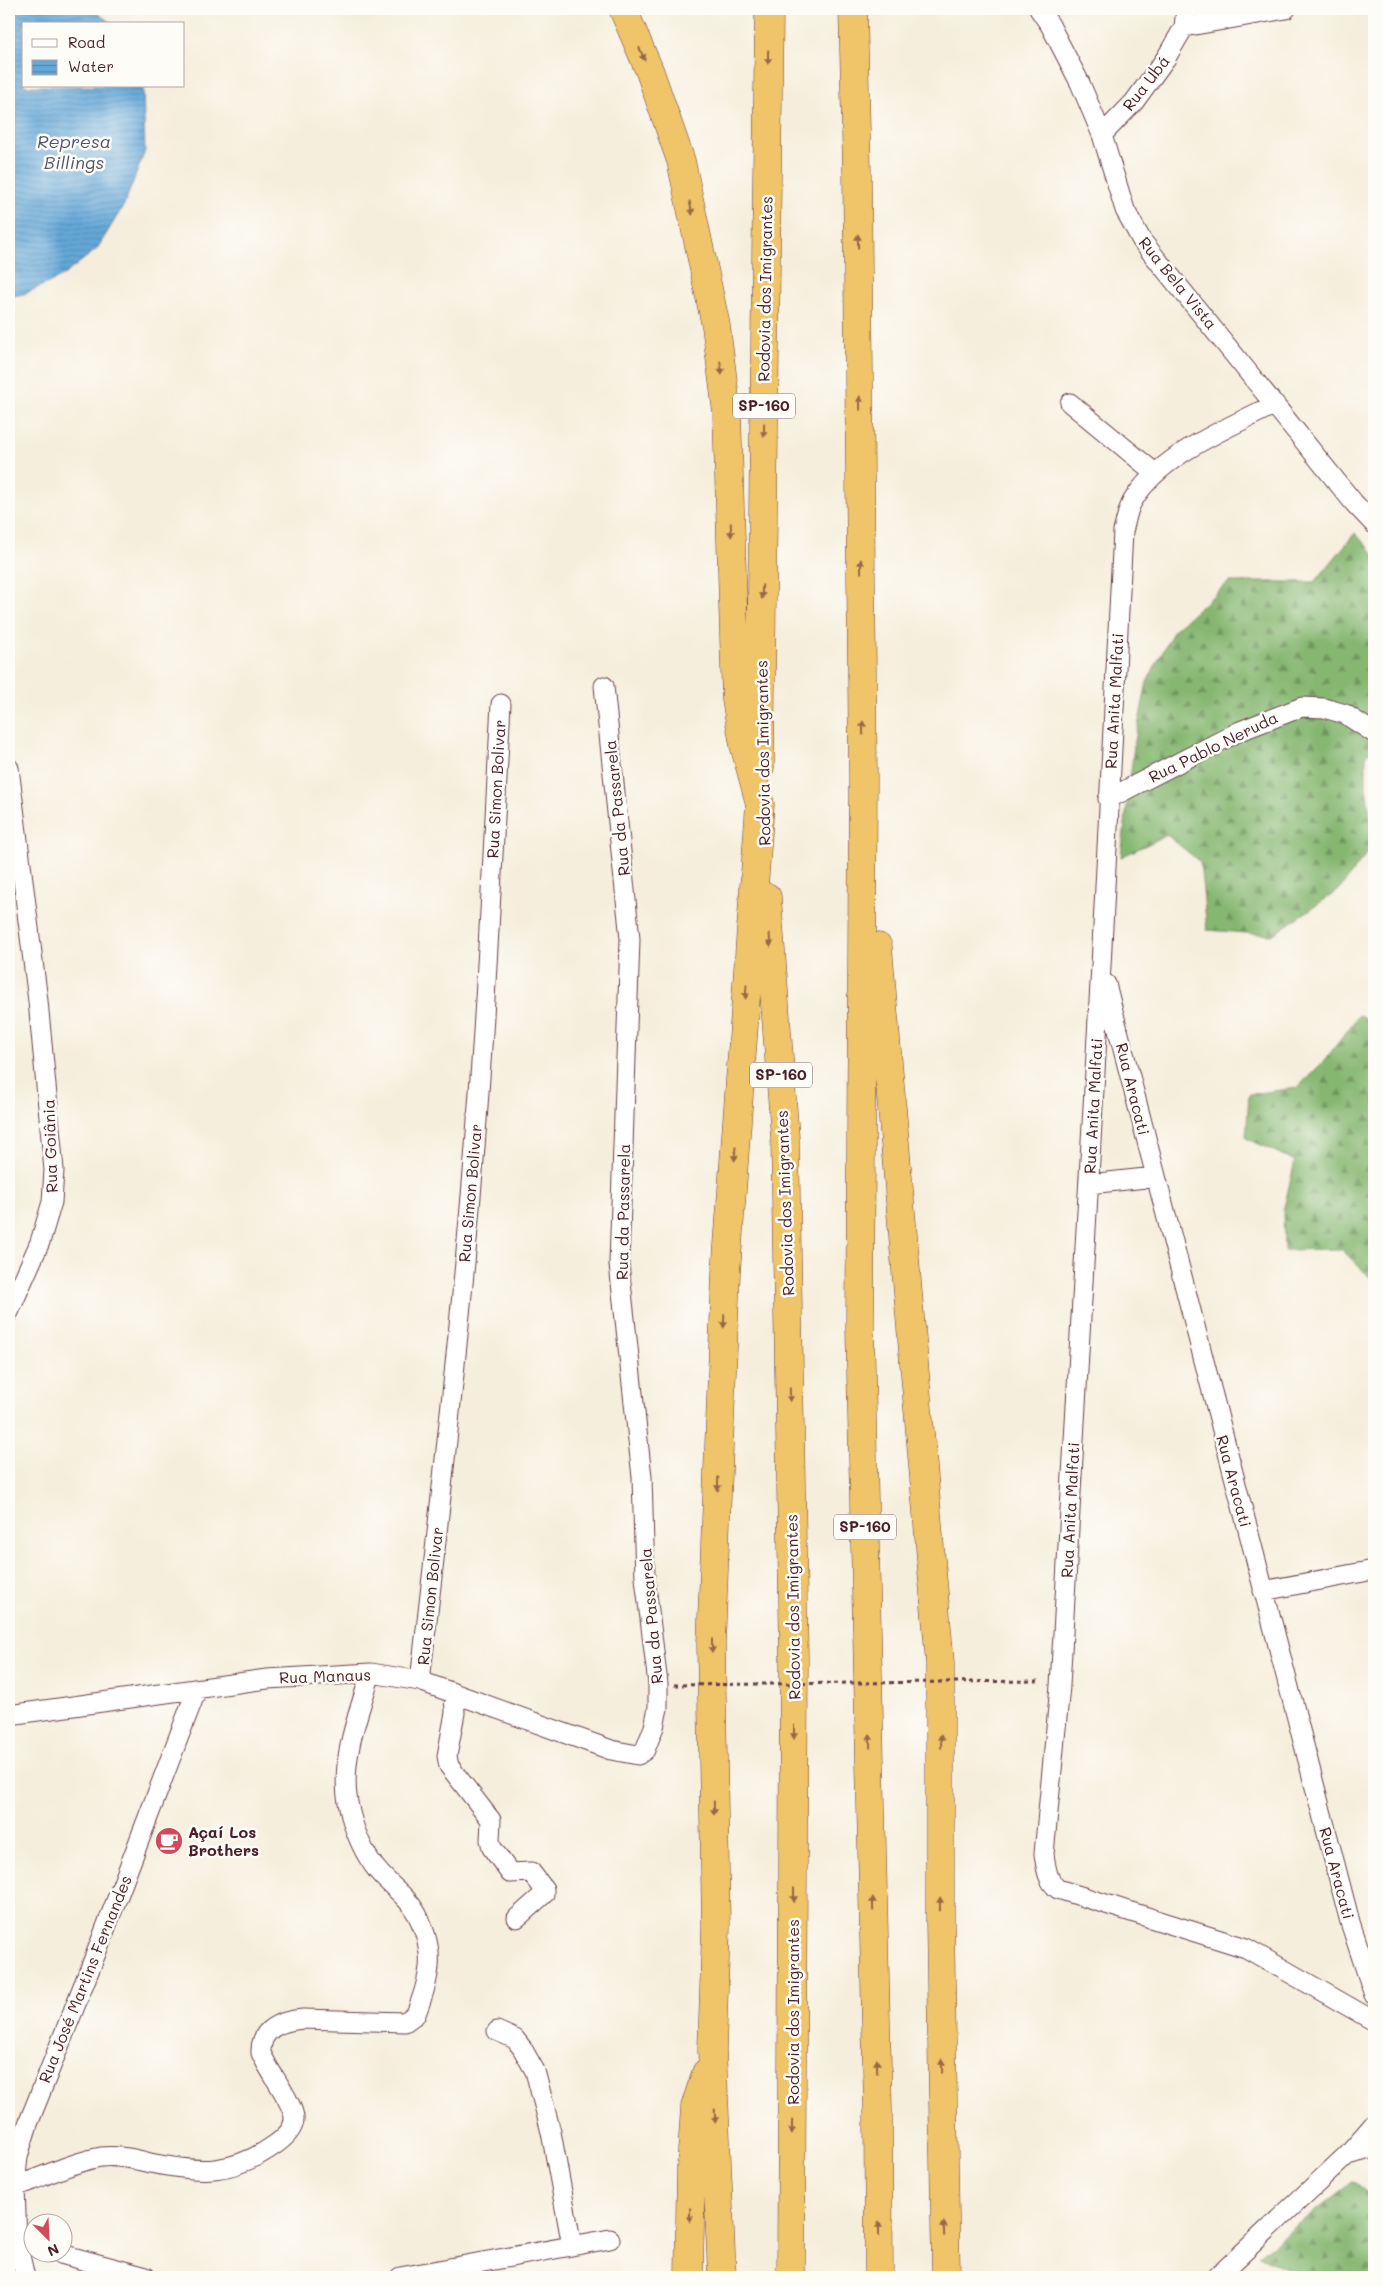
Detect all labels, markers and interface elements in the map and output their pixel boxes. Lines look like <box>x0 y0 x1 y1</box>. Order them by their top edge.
legend <box>22 22 185 88</box>
text: Road <box>68 32 105 52</box>
one-way arrow <box>639 46 646 61</box>
one-way arrow <box>764 50 772 66</box>
street label: Rua Ubá <box>1117 51 1174 115</box>
text: Water <box>68 56 114 76</box>
water label: Represa Billings <box>37 129 111 174</box>
street label: Rodovia dos Imigrantes <box>752 196 777 382</box>
one-way arrow <box>687 201 695 216</box>
one-way arrow <box>854 232 862 248</box>
street label: Rua Bela Vista <box>1135 232 1222 333</box>
one-way arrow <box>717 360 725 376</box>
road number: SP-160 <box>733 394 795 418</box>
one-way arrow <box>855 395 863 411</box>
one-way arrow <box>760 422 768 438</box>
one-way arrow <box>727 522 735 538</box>
one-way arrow <box>857 557 865 573</box>
one-way arrow <box>758 585 766 601</box>
street label: Rua Anita Malfati <box>1099 633 1128 769</box>
street label: Rodovia dos Imigrantes <box>750 660 775 846</box>
street label: Rua Pablo Neruda <box>1145 706 1281 787</box>
street label: Rua Simon Bolivar <box>481 719 510 859</box>
one-way arrow <box>859 720 867 736</box>
street label: Rua da Passarela <box>599 739 634 877</box>
one-way arrow <box>767 932 775 948</box>
one-way arrow <box>742 985 750 1001</box>
street label: Rua Anita Malfati <box>1078 1038 1107 1174</box>
street label: Rua Aracati <box>1112 1040 1155 1137</box>
road number: SP-160 <box>750 1062 812 1088</box>
street label: Rua Goiânia <box>37 1099 62 1193</box>
street label: Rodovia dos Imigrantes <box>771 1110 798 1296</box>
street label: Rua Simon Bolivar <box>453 1123 486 1263</box>
street label: Rua da Passarela <box>611 1144 634 1280</box>
one-way arrow <box>730 1147 738 1163</box>
one-way arrow <box>720 1313 728 1329</box>
one-way arrow <box>786 1387 794 1403</box>
street label: Rua Aracati <box>1212 1433 1257 1529</box>
street label: Rua Anita Malfati <box>1055 1442 1084 1578</box>
one-way arrow <box>714 1476 722 1492</box>
street label: Rodovia dos Imigrantes <box>780 1514 805 1700</box>
road number: SP-160 <box>834 1514 896 1540</box>
street label: Rua Simon Bolivar <box>412 1526 447 1666</box>
street label: Rua da Passarela <box>634 1547 667 1685</box>
one-way arrow <box>708 1638 716 1654</box>
street label: Rua Manaus <box>279 1663 371 1688</box>
one-way arrow <box>790 1724 798 1740</box>
one-way arrow <box>865 1733 873 1749</box>
one-way arrow <box>937 1733 945 1749</box>
one-way arrow <box>710 1801 718 1817</box>
place label: Açaí Los Brothers <box>188 1821 259 1860</box>
street label: Rua Aracati <box>1315 1825 1360 1921</box>
cafe icon: Açaí Los Brothers <box>154 1826 184 1856</box>
street label: Rua José Martins Fernandes <box>33 1872 136 2086</box>
one-way arrow <box>790 1887 798 1903</box>
one-way arrow <box>869 1895 877 1911</box>
one-way arrow <box>936 1895 944 1911</box>
street label: Rodovia dos Imigrantes <box>782 1919 803 2105</box>
one-way arrow <box>873 2058 881 2074</box>
one-way arrow <box>938 2058 946 2074</box>
one-way arrow <box>711 2109 719 2125</box>
one-way arrow <box>788 2119 796 2135</box>
one-way arrow <box>686 2207 694 2223</box>
north arrow <box>22 2214 72 2264</box>
one-way arrow <box>875 2220 883 2236</box>
one-way arrow <box>940 2220 948 2236</box>
text: N <box>45 2239 62 2261</box>

